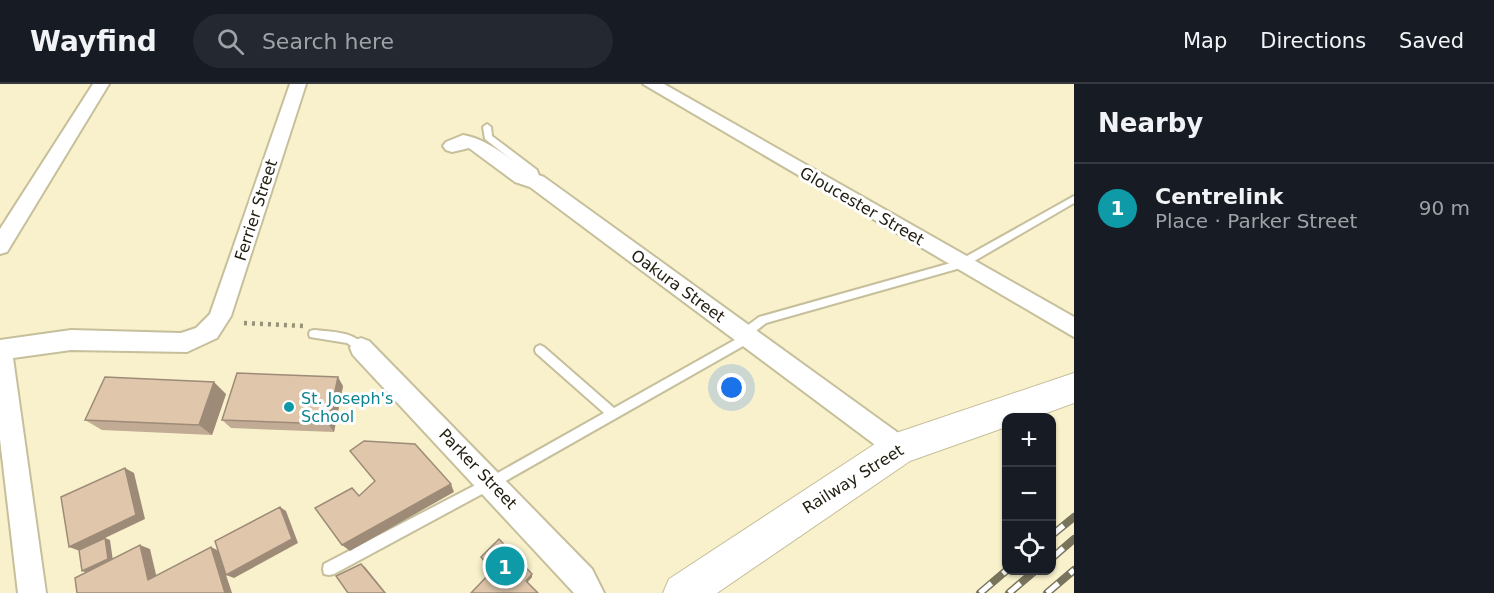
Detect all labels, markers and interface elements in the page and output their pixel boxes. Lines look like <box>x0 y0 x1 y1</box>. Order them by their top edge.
search box <box>193 14 613 68</box>
text: Wayfind <box>30 25 157 58</box>
icon: search <box>214 25 247 58</box>
text: Search here <box>262 29 394 54</box>
text: Map <box>1183 29 1227 53</box>
text: Directions <box>1260 29 1366 53</box>
text: Saved <box>1399 29 1464 53</box>
text: Nearby <box>1098 108 1203 138</box>
street label: Ferrier Street <box>231 157 281 263</box>
street label: Gloucester Street <box>797 163 927 249</box>
text: Centrelink <box>1155 184 1283 209</box>
text: 1 <box>1111 196 1124 220</box>
text: 90 m <box>1419 196 1470 220</box>
text: Place · Parker Street <box>1155 209 1357 233</box>
street label: Oakura Street <box>627 246 729 326</box>
your location <box>717 373 746 402</box>
place label: St. Joseph's School <box>301 389 393 426</box>
marker: St. Joseph's School <box>282 400 296 414</box>
map controls <box>1002 413 1056 575</box>
button: + <box>1002 413 1056 467</box>
street label: Parker Street <box>435 425 521 513</box>
street label: Railway Street <box>799 440 907 518</box>
button: − <box>1002 467 1056 521</box>
button: locate <box>1002 521 1056 575</box>
pin: 1 <box>486 544 524 588</box>

